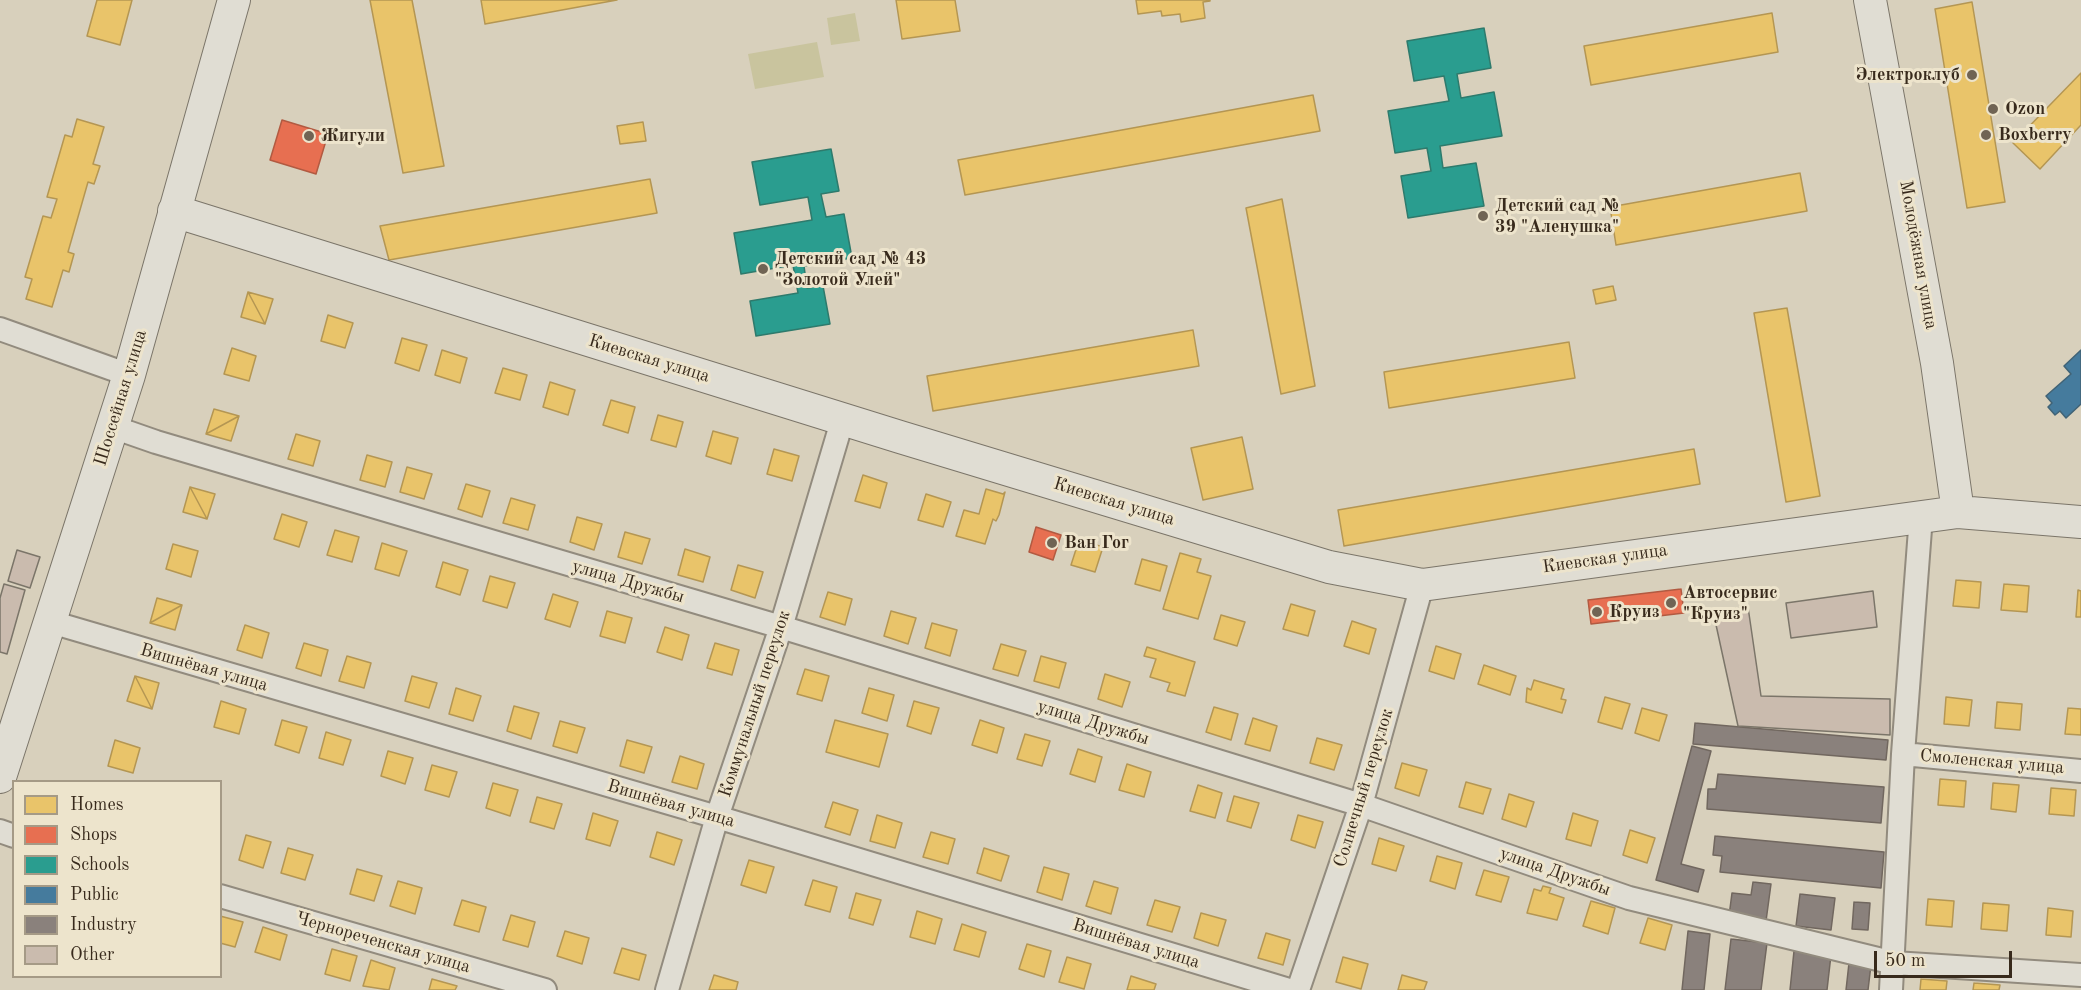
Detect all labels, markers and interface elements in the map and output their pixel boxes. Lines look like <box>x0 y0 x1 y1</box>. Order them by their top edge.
place label: Электроклуб <box>1856 64 1960 86</box>
marker: Электроклуб <box>1965 68 1979 82</box>
place label: Ozon <box>2005 98 2045 120</box>
marker: Ozon <box>1986 102 2000 116</box>
place label: Boxberry <box>1998 124 2072 146</box>
place label: Жигули <box>321 125 385 147</box>
marker: Boxberry <box>1979 128 1993 142</box>
marker: Жигули <box>302 129 316 143</box>
street label: Молодёжная улица <box>1894 179 1942 331</box>
place label: Детский сад № 39 "Аленушка" <box>1495 195 1620 238</box>
marker: Детский сад № 39 "Аленушка" <box>1476 209 1490 223</box>
place label: Детский сад № 43 "Золотой Улей" <box>775 248 926 290</box>
marker: Детский сад № 43 "Золотой Улей" <box>756 262 770 276</box>
street label: Шоссейная улица <box>90 327 152 469</box>
street label: Киевская улица <box>586 330 712 388</box>
street label: Киевская улица <box>1051 473 1177 531</box>
place label: Ван Гог <box>1064 532 1129 554</box>
marker: Ван Гог <box>1045 536 1059 550</box>
street label: Киевская улица <box>1541 540 1669 578</box>
street label: улица Дружбы <box>569 556 687 608</box>
place label: Автосервис "Круиз" <box>1683 582 1778 624</box>
marker: Автосервис "Круиз" <box>1664 596 1678 610</box>
place label: Круиз <box>1609 601 1660 623</box>
marker: Круиз <box>1590 605 1604 619</box>
street label: Коммунальный переулок <box>715 608 795 800</box>
street label: Вишнёвая улица <box>138 639 270 697</box>
street label: улица Дружбы <box>1034 696 1152 750</box>
street label: Солнечный переулок <box>1330 706 1398 870</box>
street label: Смоленская улица <box>1919 745 2065 779</box>
street label: Вишнёвая улица <box>605 775 737 833</box>
legend <box>12 780 222 978</box>
text: Homes <box>70 796 124 814</box>
text: Shops <box>70 826 117 844</box>
street label: улица Дружбы <box>1497 843 1613 901</box>
text: Schools <box>70 856 129 874</box>
text: Public <box>70 886 119 904</box>
street label: Чернореченская улица <box>293 908 473 978</box>
street label: Вишнёвая улица <box>1070 914 1202 974</box>
text: Industry <box>70 916 137 934</box>
scale bar <box>1877 939 2015 977</box>
text: Other <box>70 946 114 964</box>
text: 50 m <box>1885 952 1925 970</box>

